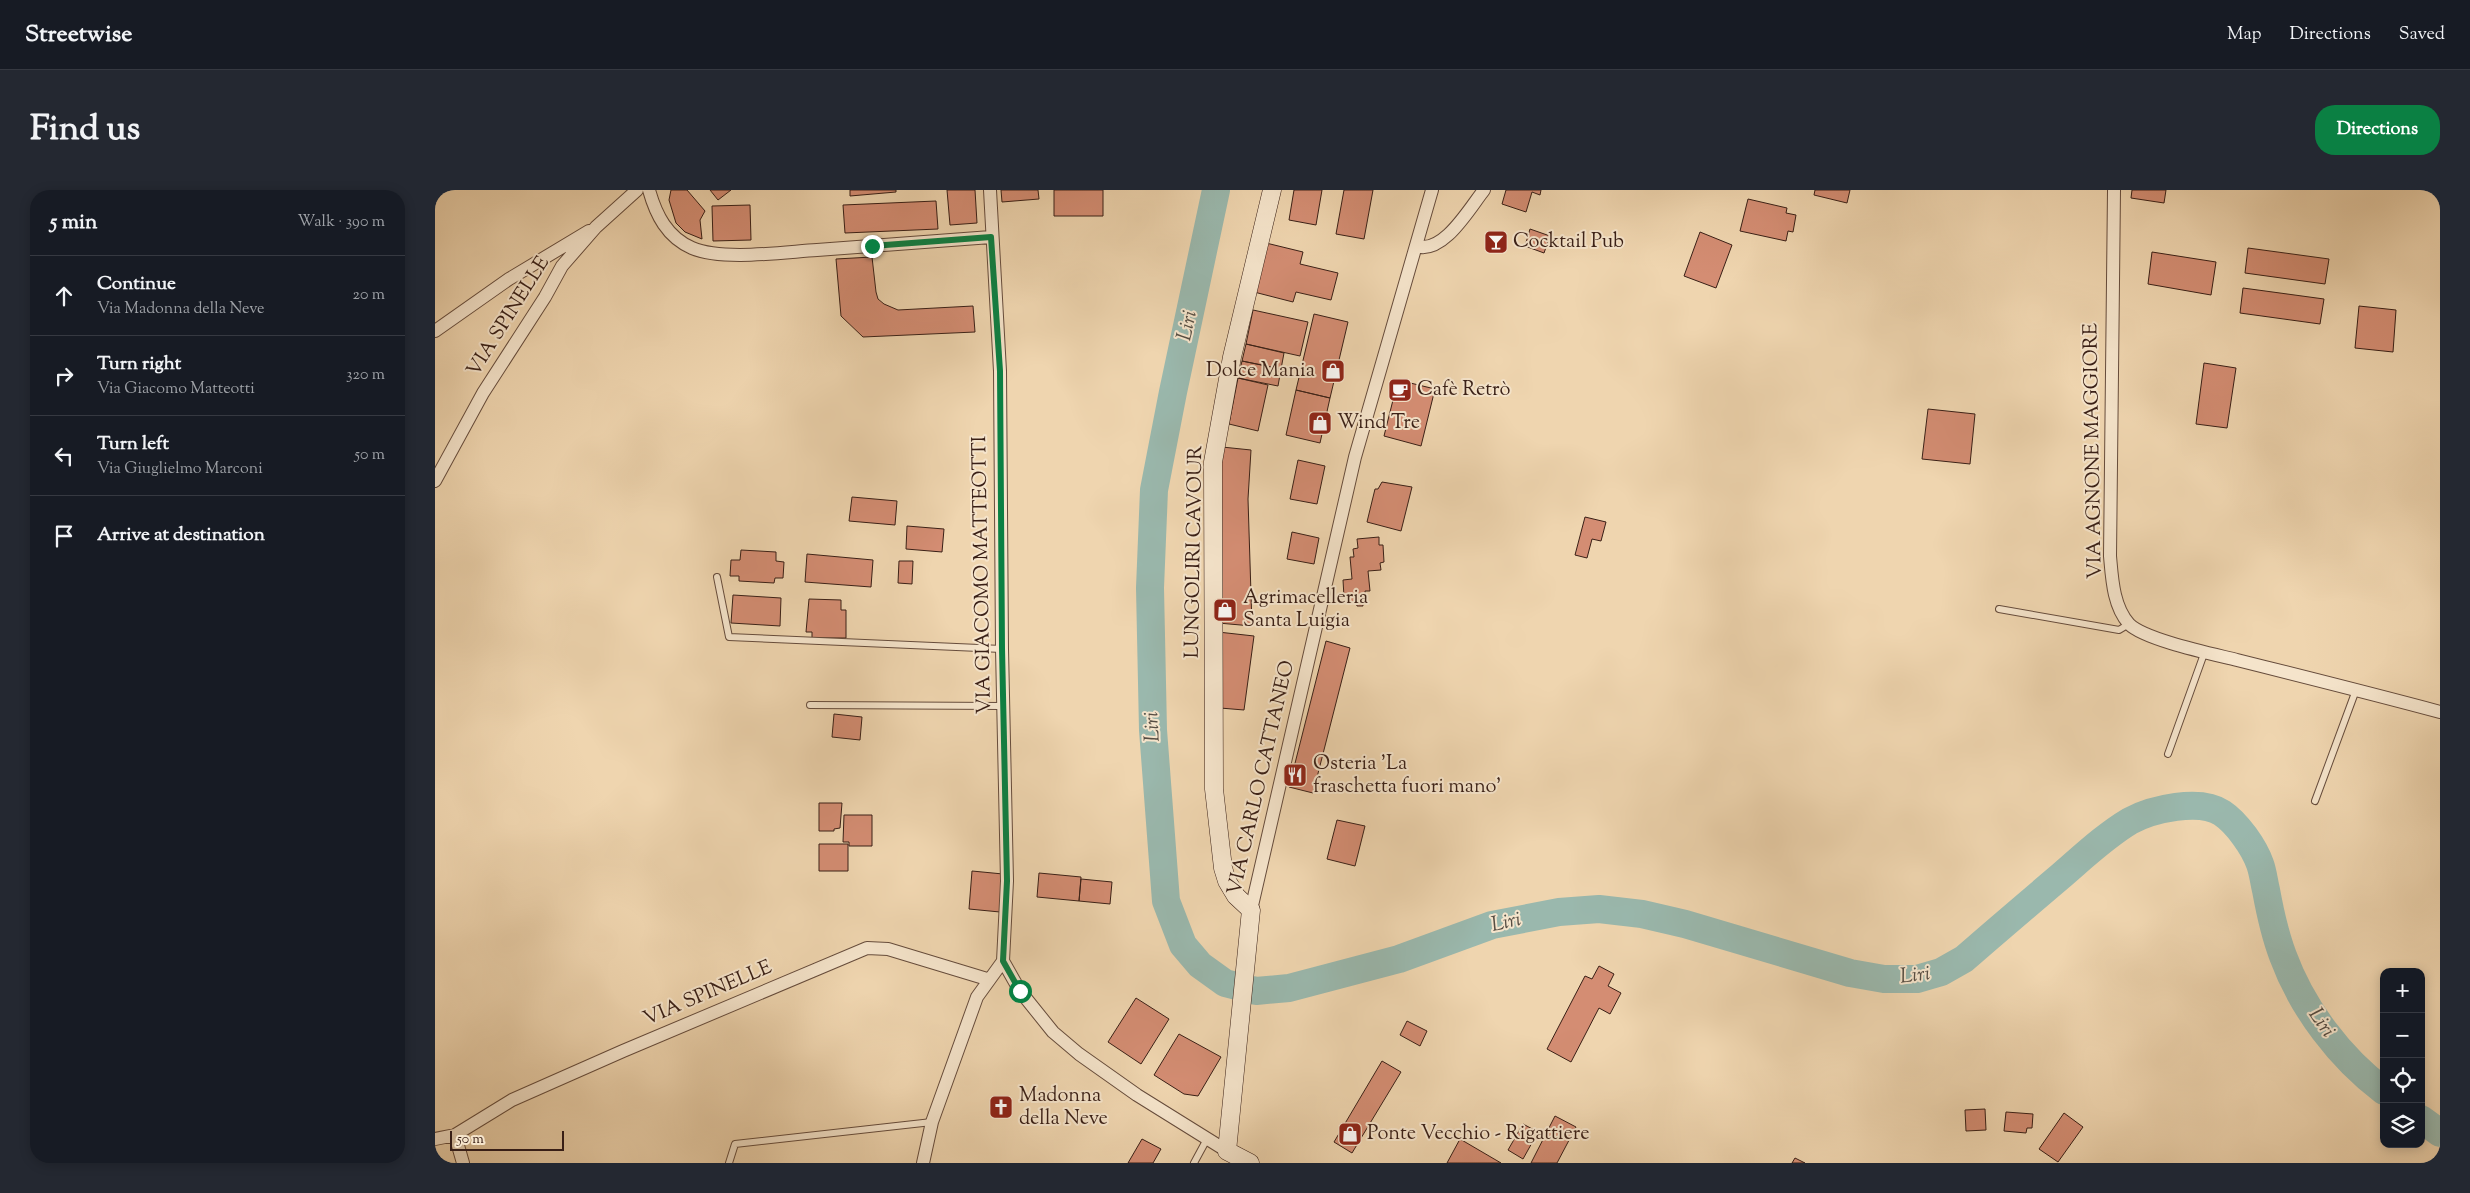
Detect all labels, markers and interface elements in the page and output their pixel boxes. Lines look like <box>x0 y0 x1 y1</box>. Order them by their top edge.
text: Streetwise <box>25 18 132 52</box>
text: Map <box>2227 22 2262 48</box>
text: Directions <box>2290 22 2371 48</box>
text: Saved <box>2399 22 2445 48</box>
text: Find us <box>30 105 140 156</box>
button: Directions <box>2315 105 2440 155</box>
text: 5 min <box>50 208 97 238</box>
text: Walk · 390 m <box>297 211 385 234</box>
place label: Cocktail Pub <box>1513 228 1624 257</box>
bar icon: Cocktail Pub <box>1483 229 1509 255</box>
route end <box>861 235 884 258</box>
street label: VIA SPINELLE <box>460 251 558 383</box>
text: Continue <box>97 271 176 298</box>
icon: ahead <box>50 282 78 310</box>
text: 20 m <box>352 284 385 307</box>
text: Via Madonna della Neve <box>97 298 265 321</box>
water label: Liri <box>1170 308 1206 344</box>
street label: VIA AGNONE MAGGIORE <box>2077 323 2111 579</box>
text: Turn right <box>97 351 181 378</box>
place label: Dolce Mania <box>1206 357 1315 386</box>
shop icon: Dolce Mania <box>1320 358 1346 384</box>
icon: right <box>50 362 78 390</box>
text: 320 m <box>346 364 385 387</box>
place label: Cafè Retrò <box>1417 376 1510 405</box>
cafe icon: Cafè Retrò <box>1387 377 1413 403</box>
text: Via Giacomo Matteotti <box>97 378 255 401</box>
place label: Wind Tre <box>1337 409 1420 438</box>
shop icon: Wind Tre <box>1307 410 1333 436</box>
text: Turn left <box>97 431 169 458</box>
street label: VIA GIACOMO MATTEOTTI <box>966 435 1000 714</box>
icon: left <box>50 442 78 470</box>
text: 50 m <box>354 444 385 467</box>
street label: LUNGOLIRI CAVOUR <box>1179 445 1211 659</box>
text: Via Giuglielmo Marconi <box>97 458 263 481</box>
icon: arrive <box>50 522 78 550</box>
text: Arrive at destination <box>97 522 265 549</box>
place label: Agrimacelleria Santa Luigia <box>1243 584 1368 636</box>
shop icon: Agrimacelleria Santa Luigia <box>1212 597 1238 623</box>
street label: VIA CARLO CATTANEO <box>1221 658 1303 898</box>
water label: Liri <box>1137 711 1169 743</box>
place label: Osteria 'La fraschetta fuori mano' <box>1313 750 1501 802</box>
restaurant icon: Osteria 'La fraschetta fuori mano' <box>1282 762 1308 788</box>
water label: Liri <box>1488 905 1524 941</box>
street label: VIA SPINELLE <box>639 954 777 1034</box>
water label: Liri <box>1898 959 1932 993</box>
map controls <box>2380 968 2425 1148</box>
button: + <box>2380 968 2425 1013</box>
route start <box>1009 980 1032 1003</box>
water label: Liri <box>2300 1002 2342 1044</box>
button: − <box>2380 1013 2425 1058</box>
button: locate <box>2380 1058 2425 1103</box>
place label: Madonna della Neve <box>1019 1082 1108 1134</box>
church icon: Madonna della Neve <box>988 1094 1014 1120</box>
button: layers <box>2380 1103 2425 1148</box>
place label: Ponte Vecchio - Rigattiere <box>1367 1120 1590 1149</box>
shop icon: Ponte Vecchio - Rigattiere <box>1337 1121 1363 1147</box>
scale bar <box>450 1128 564 1151</box>
text: 50 m <box>457 1130 484 1150</box>

